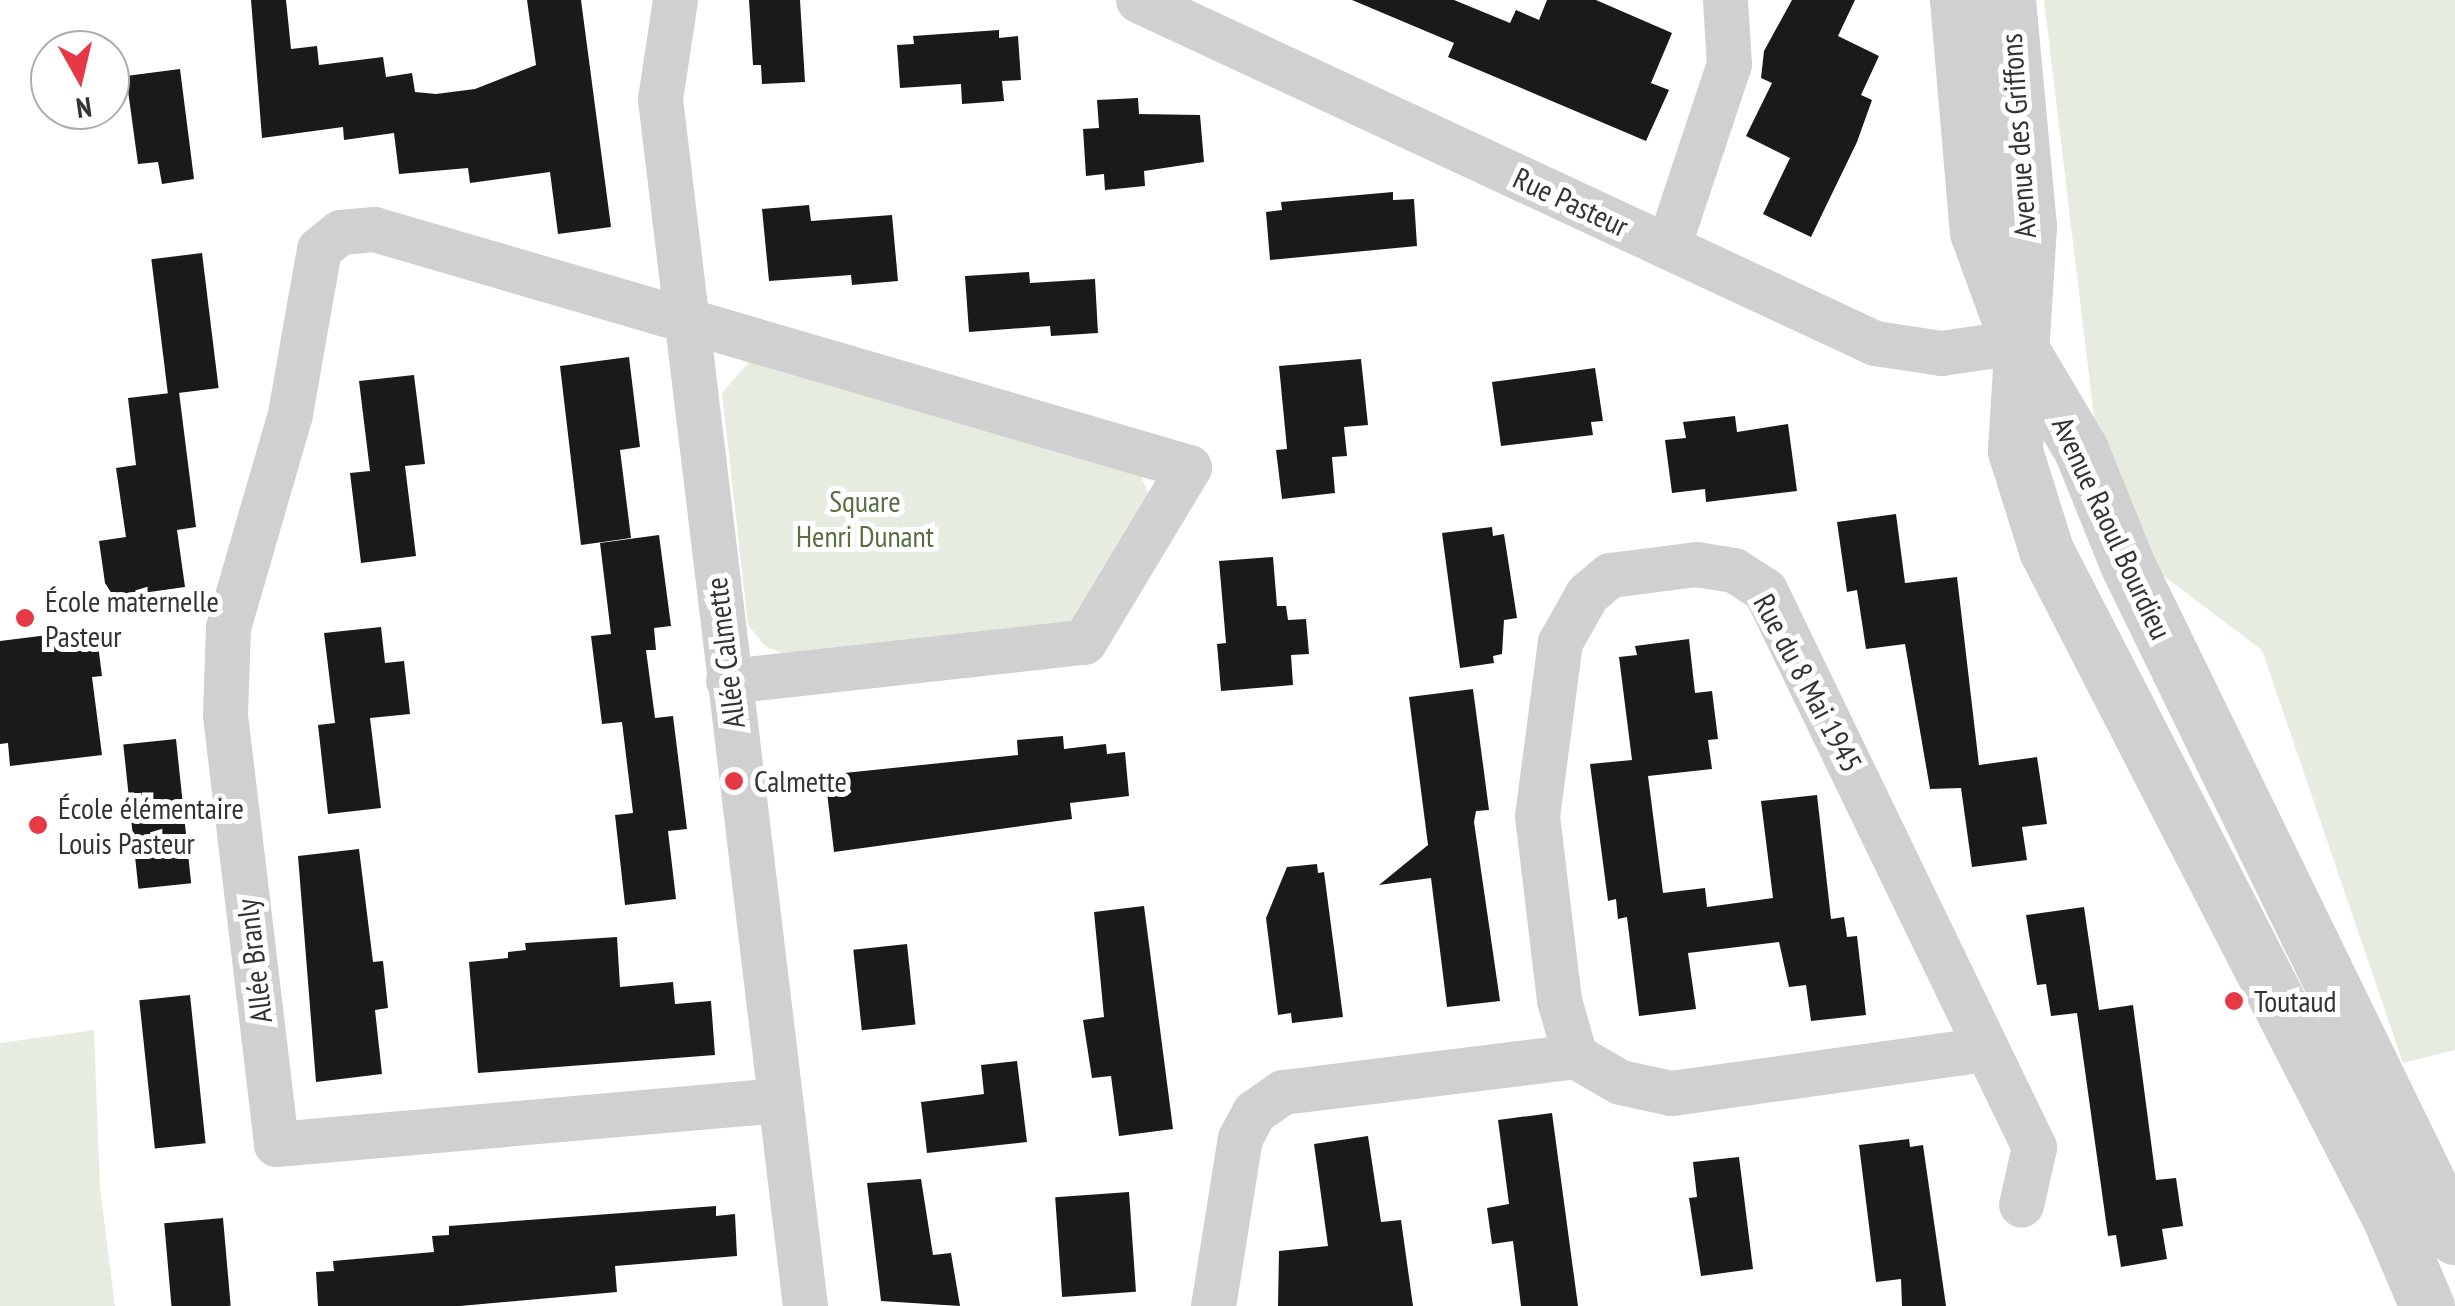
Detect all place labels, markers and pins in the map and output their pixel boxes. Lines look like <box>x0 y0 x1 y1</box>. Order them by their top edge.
place label: École maternelle Pasteur <box>45 583 219 654</box>
marker: École maternelle Pasteur <box>14 607 36 629</box>
place label: Calmette <box>754 763 847 799</box>
marker: Calmette <box>723 770 745 792</box>
place label: École élémentaire Louis Pasteur <box>58 790 244 860</box>
marker: École élémentaire Louis Pasteur <box>27 814 49 836</box>
place label: Toutaud <box>2254 983 2337 1019</box>
marker: Toutaud <box>2223 990 2245 1012</box>

